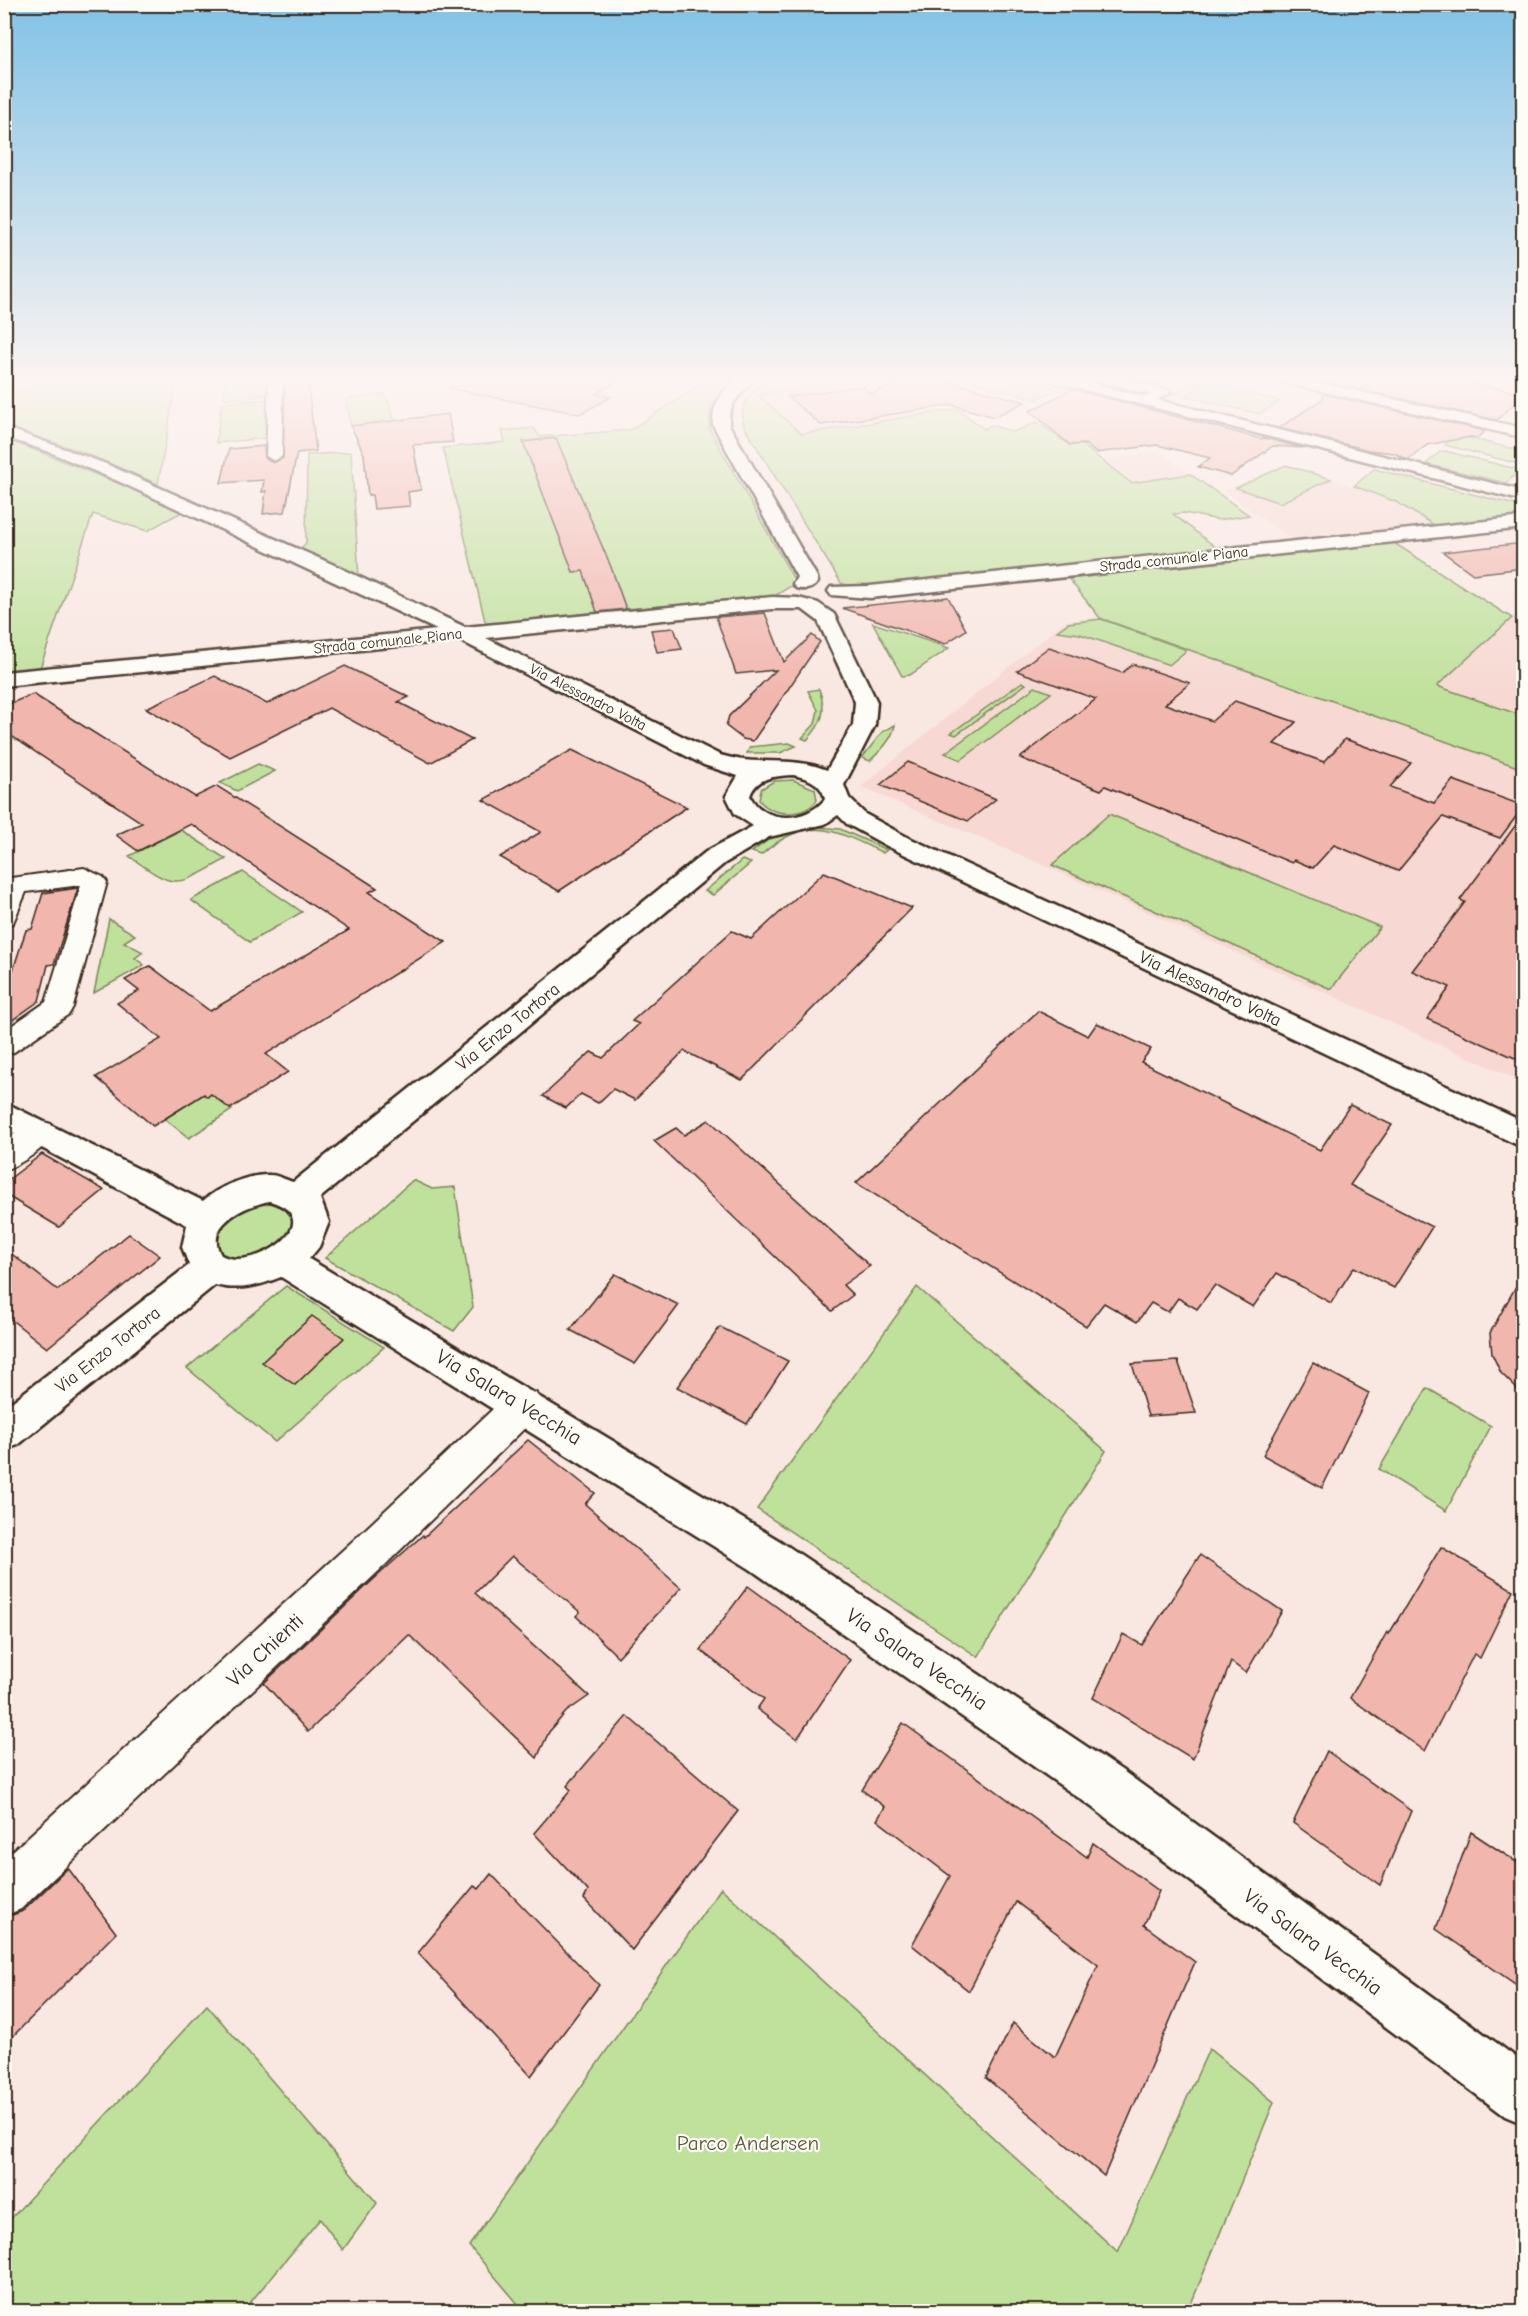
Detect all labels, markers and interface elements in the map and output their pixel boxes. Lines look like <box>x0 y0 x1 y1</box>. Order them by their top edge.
street label: Strada comunale Piana <box>1099 542 1249 576</box>
street label: Strada comunale Piana <box>313 624 463 658</box>
street label: Via Alessandro Volta <box>527 660 649 734</box>
street label: Via Alessandro Volta <box>1136 947 1284 1031</box>
street label: Via Enzo Tortora <box>452 979 564 1075</box>
street label: Via Enzo Tortora <box>51 1303 165 1397</box>
street label: Via Salara Vecchia <box>432 1344 586 1450</box>
street label: Via Salara Vecchia <box>842 1603 992 1715</box>
street label: Via Chienti <box>222 1609 308 1691</box>
street label: Via Salara Vecchia <box>1239 1884 1387 2000</box>
park label: Parco Andersen <box>677 2131 819 2155</box>

